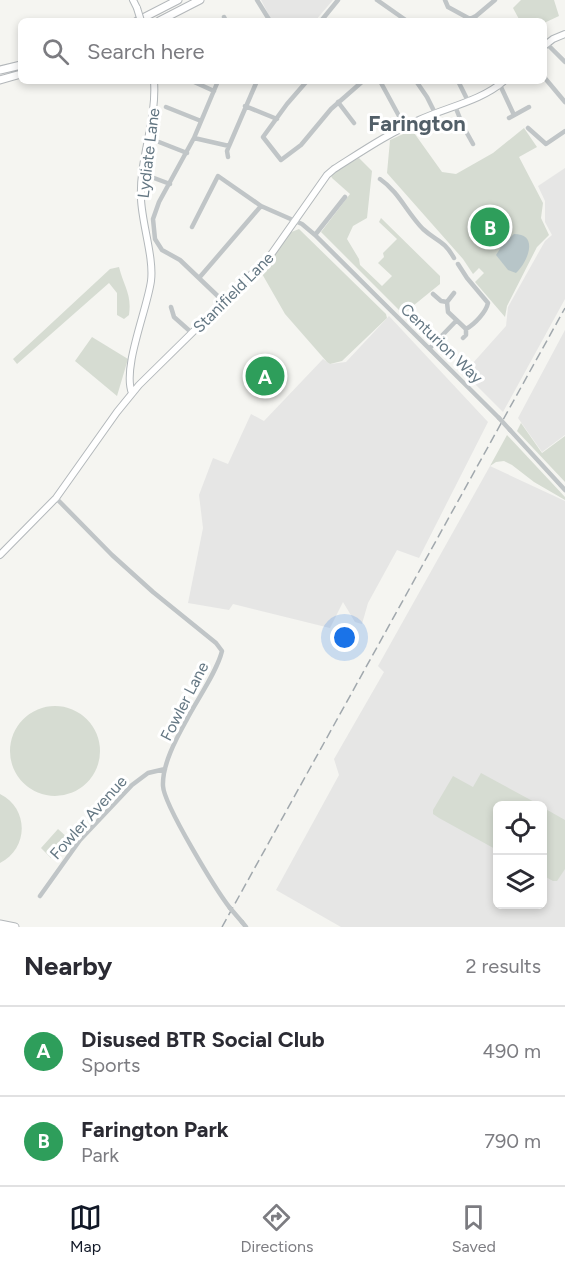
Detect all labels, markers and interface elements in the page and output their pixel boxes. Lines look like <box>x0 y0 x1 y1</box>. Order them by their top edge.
search box <box>18 18 547 84</box>
icon: search <box>39 35 72 68</box>
text: Search here <box>87 38 205 65</box>
street label: Lydiate Lane <box>134 107 163 199</box>
district label: Farington <box>368 110 466 137</box>
pin: B <box>470 204 510 250</box>
street label: Stanifield Lane <box>189 248 278 337</box>
street label: Centurion Way <box>397 299 487 388</box>
pin: A <box>246 354 284 398</box>
your location <box>330 623 359 652</box>
street label: Fowler Lane <box>156 658 213 744</box>
street label: Fowler Avenue <box>46 771 131 863</box>
map controls <box>493 801 547 909</box>
button: locate <box>493 801 547 855</box>
button: layers <box>493 855 547 909</box>
text: Nearby <box>24 950 112 982</box>
text: 2 results <box>465 954 541 978</box>
text: Disused BTR Social Club <box>81 1026 325 1053</box>
text: A <box>36 1039 51 1063</box>
text: 490 m <box>482 1039 541 1063</box>
text: Sports <box>81 1053 140 1077</box>
text: Farington Park <box>81 1116 229 1143</box>
text: B <box>37 1129 50 1153</box>
text: 790 m <box>484 1129 541 1153</box>
text: Park <box>81 1143 119 1167</box>
tab: Map <box>69 1201 102 1256</box>
tab: Directions <box>240 1201 313 1256</box>
tab: Saved <box>452 1201 496 1256</box>

